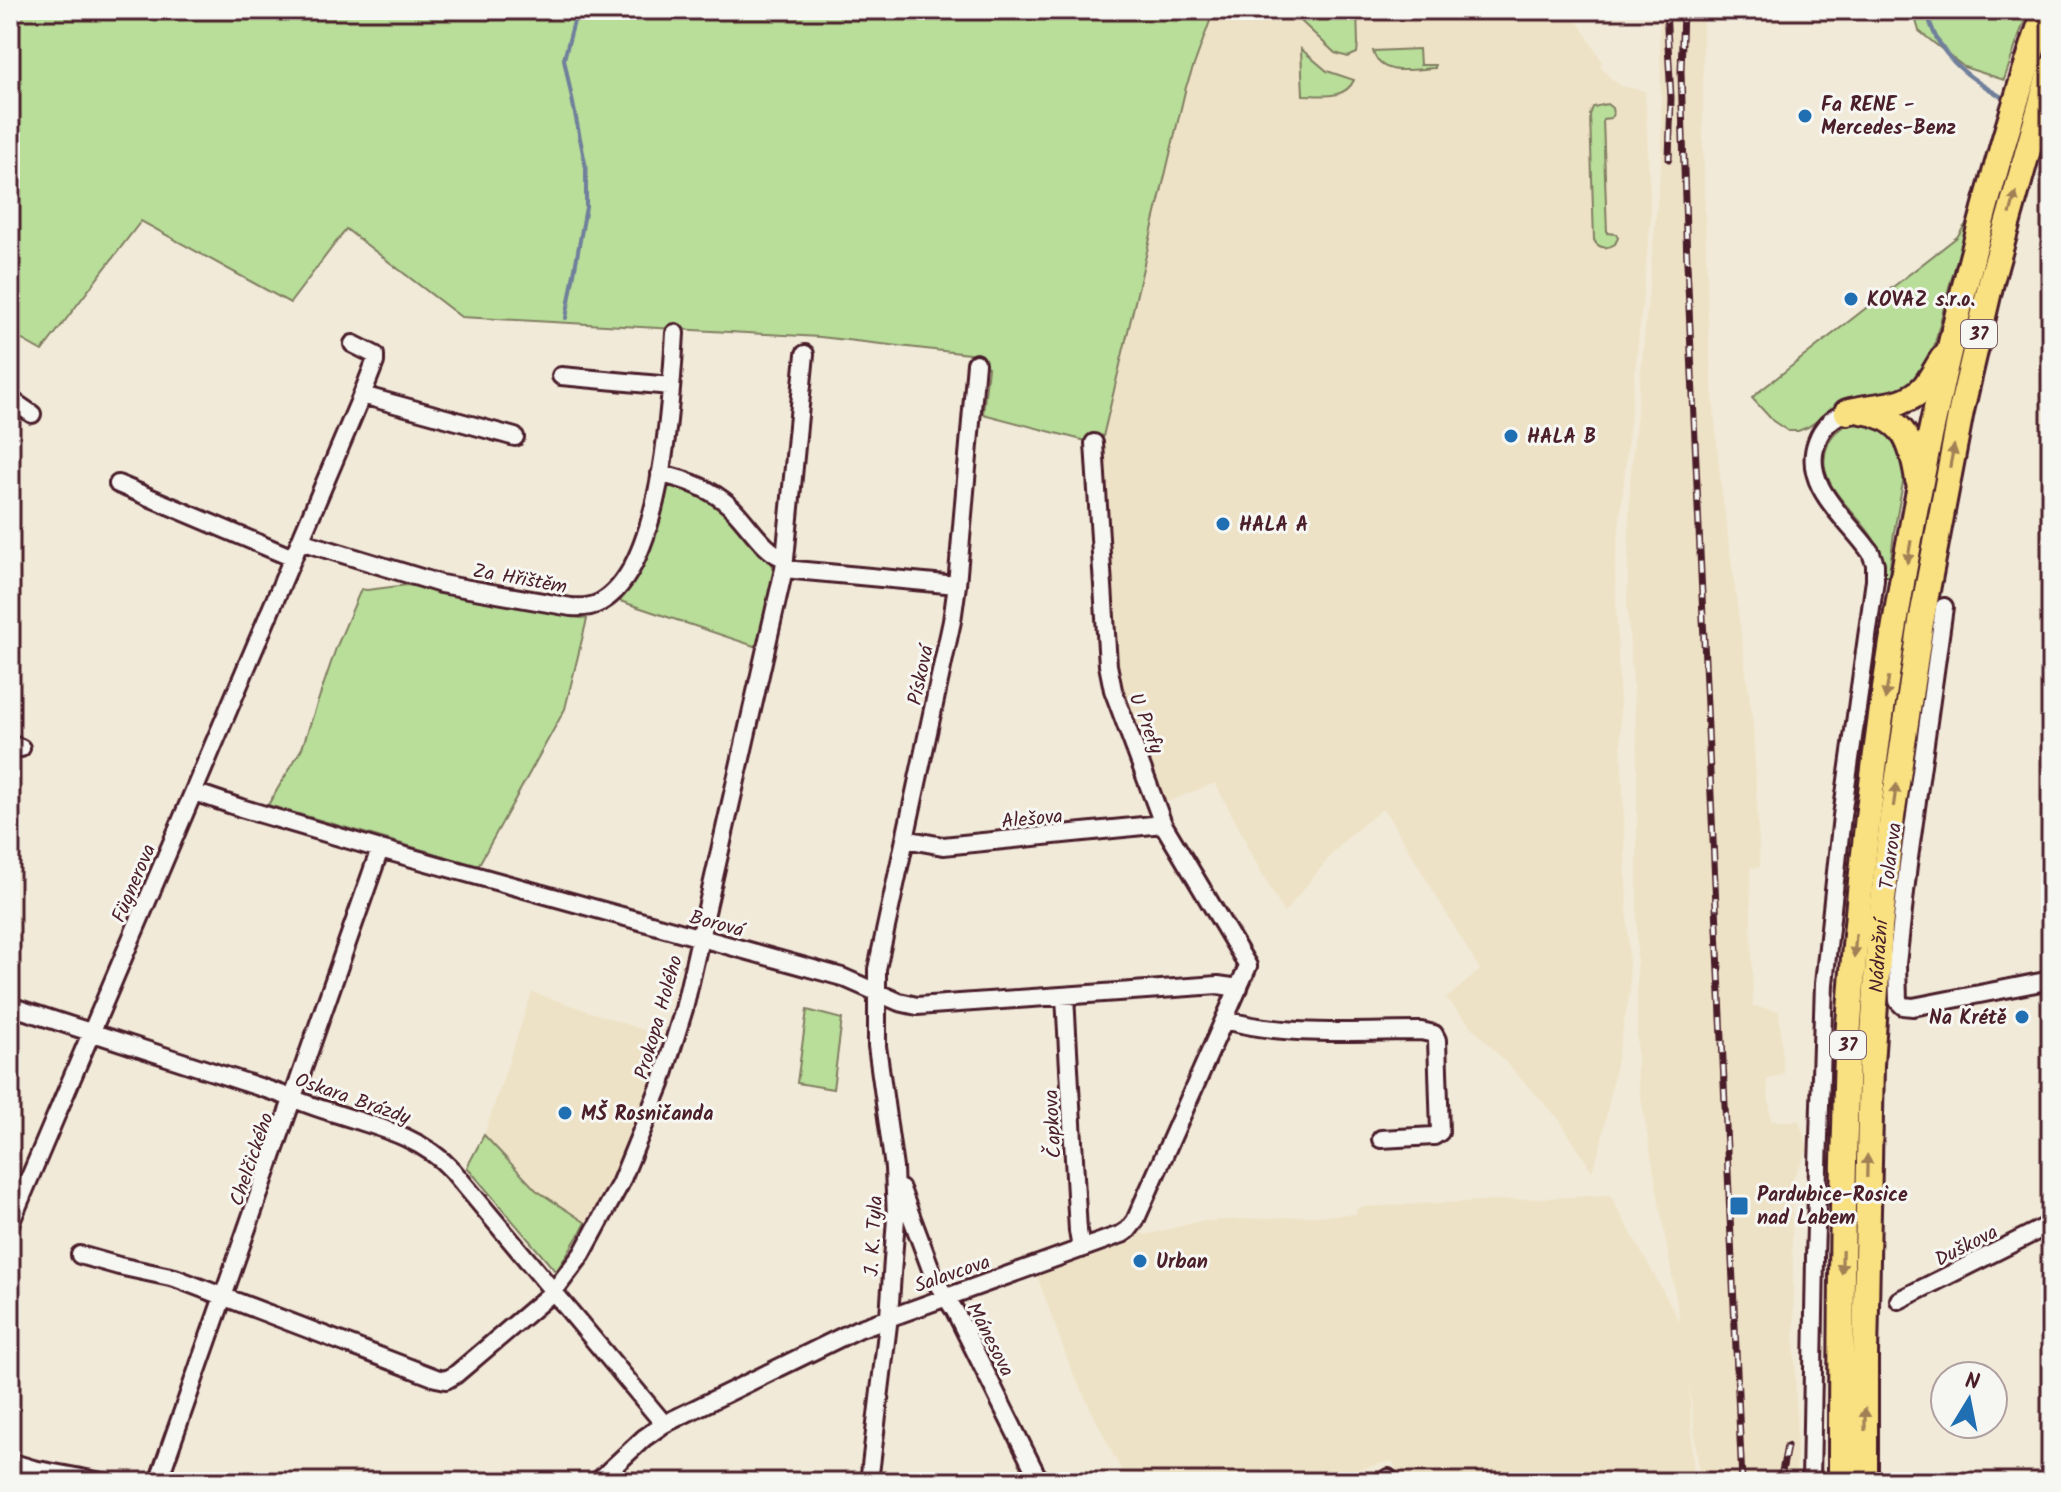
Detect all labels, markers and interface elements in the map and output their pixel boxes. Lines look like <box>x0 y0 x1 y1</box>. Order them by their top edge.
place label: Fa RENE - Mercedes-Benz <box>1821 90 1956 145</box>
marker: Fa RENE - Mercedes-Benz <box>1796 107 1814 125</box>
one-way arrow <box>2007 191 2020 215</box>
place label: KOVAZ s.r.o. <box>1867 285 1975 317</box>
marker: KOVAZ s.r.o. <box>1842 290 1860 308</box>
road number: 37 <box>1961 320 1997 348</box>
place label: HALA B <box>1527 422 1596 454</box>
marker: HALA B <box>1502 427 1520 445</box>
one-way arrow <box>1947 443 1959 468</box>
place label: HALA A <box>1239 510 1308 542</box>
marker: HALA A <box>1214 515 1232 533</box>
one-way arrow <box>1902 540 1914 565</box>
street label: Za Hřištěm <box>470 556 569 604</box>
street label: Písková <box>900 641 944 708</box>
one-way arrow <box>1880 676 1892 701</box>
street label: U Prefy <box>1119 688 1172 760</box>
one-way arrow <box>1889 782 1902 807</box>
street label: Alešova <box>1000 801 1064 839</box>
street label: Tolarova <box>1872 821 1912 892</box>
street label: Fügnerova <box>104 839 166 928</box>
street label: Borová <box>686 902 749 948</box>
street label: Nádražní <box>1862 915 1899 994</box>
one-way arrow <box>1848 934 1861 959</box>
street label: Prokopa Holého <box>627 952 693 1083</box>
place label: Na Krétě <box>1929 1003 2007 1035</box>
marker: Na Krétě <box>2013 1008 2031 1026</box>
road number: 37 <box>1830 1031 1866 1059</box>
street label: Oskara Brázdy <box>290 1065 415 1135</box>
street label: Čapkova <box>1036 1089 1072 1159</box>
place label: MŠ Rosničanda <box>581 1099 713 1131</box>
marker: MŠ Rosničanda <box>556 1104 574 1122</box>
street label: Chelčického <box>222 1109 284 1211</box>
one-way arrow <box>1861 1153 1874 1178</box>
place label: Pardubice-Rosice nad Labem <box>1757 1180 1908 1235</box>
street label: J. K. Tyla <box>857 1195 893 1277</box>
marker: Pardubice-Rosice nad Labem <box>1728 1195 1750 1217</box>
street label: Duškova <box>1930 1217 2004 1276</box>
street label: Salavcova <box>910 1247 995 1303</box>
place label: Urban <box>1156 1247 1208 1279</box>
one-way arrow <box>1836 1250 1848 1275</box>
marker: Urban <box>1131 1252 1149 1270</box>
street label: Mánesova <box>957 1297 1022 1383</box>
north arrow <box>1929 1360 2009 1440</box>
text: N <box>1962 1364 1982 1401</box>
one-way arrow <box>1859 1406 1871 1431</box>

